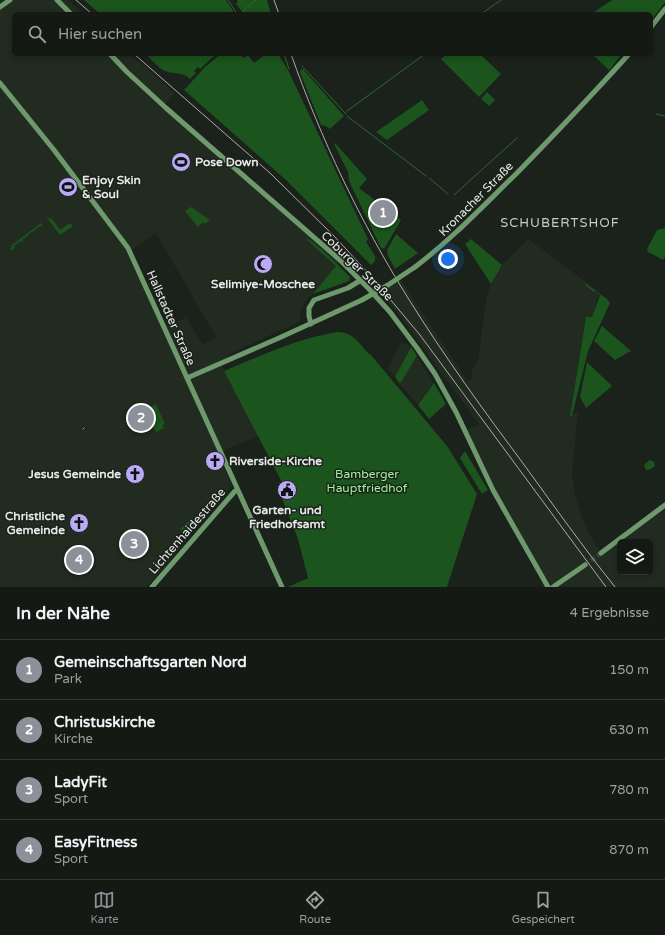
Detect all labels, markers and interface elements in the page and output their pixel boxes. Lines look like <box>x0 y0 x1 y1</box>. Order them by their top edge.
search box <box>12 12 653 56</box>
icon: search <box>26 23 48 45</box>
text: Hier suchen <box>58 25 142 43</box>
sports icon: Pose Down <box>170 151 192 173</box>
place label: Pose Down <box>195 155 259 169</box>
street label: Kronacher Straße <box>436 159 516 239</box>
place label: Enjoy Skin & Soul <box>82 173 141 201</box>
sports icon: Enjoy Skin & Soul <box>57 176 79 198</box>
pin: 1 <box>370 198 396 228</box>
district label: SCHUBERTSHOF <box>500 215 620 231</box>
street label: Coburger Straße <box>318 228 396 304</box>
your location <box>438 249 458 269</box>
mosque icon: Selimiye-Moschee <box>252 253 274 275</box>
street label: Hallstadter Straße <box>144 268 198 368</box>
place label: Selimiye-Moschee <box>211 277 315 292</box>
pin: 2 <box>128 403 154 433</box>
church icon: Riverside-Kirche <box>204 450 226 472</box>
place label: Riverside-Kirche <box>229 454 322 468</box>
church icon: Jesus Gemeinde <box>124 463 146 485</box>
place label: Jesus Gemeinde <box>27 467 121 481</box>
park label: Bamberger Hauptfriedhof <box>327 467 408 495</box>
public building icon: Garten- und Friedhofsamt <box>276 479 298 501</box>
street label: Lichtenhaidestraße <box>146 485 228 577</box>
place label: Garten- und Friedhofsamt <box>249 503 325 531</box>
place label: Christliche Gemeinde <box>5 509 65 537</box>
church icon: Christliche Gemeinde <box>68 512 90 534</box>
pin: 3 <box>121 529 147 559</box>
map controls <box>617 539 653 575</box>
button: layers <box>617 539 653 575</box>
pin: 4 <box>66 545 92 575</box>
text: In der Nähe <box>16 603 110 624</box>
text: 4 Ergebnisse <box>570 605 649 621</box>
text: Gemeinschaftsgarten Nord <box>54 653 247 671</box>
text: 1 <box>25 662 33 678</box>
text: 150 m <box>609 662 649 678</box>
text: Park <box>54 671 82 687</box>
text: Christuskirche <box>54 713 155 731</box>
text: 2 <box>25 722 33 738</box>
text: 630 m <box>609 722 649 738</box>
text: Kirche <box>54 731 93 747</box>
text: LadyFit <box>54 773 107 791</box>
text: 3 <box>25 782 33 798</box>
text: 780 m <box>609 782 649 798</box>
text: Sport <box>54 791 88 807</box>
text: EasyFitness <box>54 833 137 851</box>
text: 4 <box>25 842 33 858</box>
text: 870 m <box>609 842 649 858</box>
text: Sport <box>54 851 88 867</box>
tab: Karte <box>90 889 119 926</box>
tab: Route <box>299 889 331 926</box>
tab: Gespeichert <box>512 889 575 926</box>

